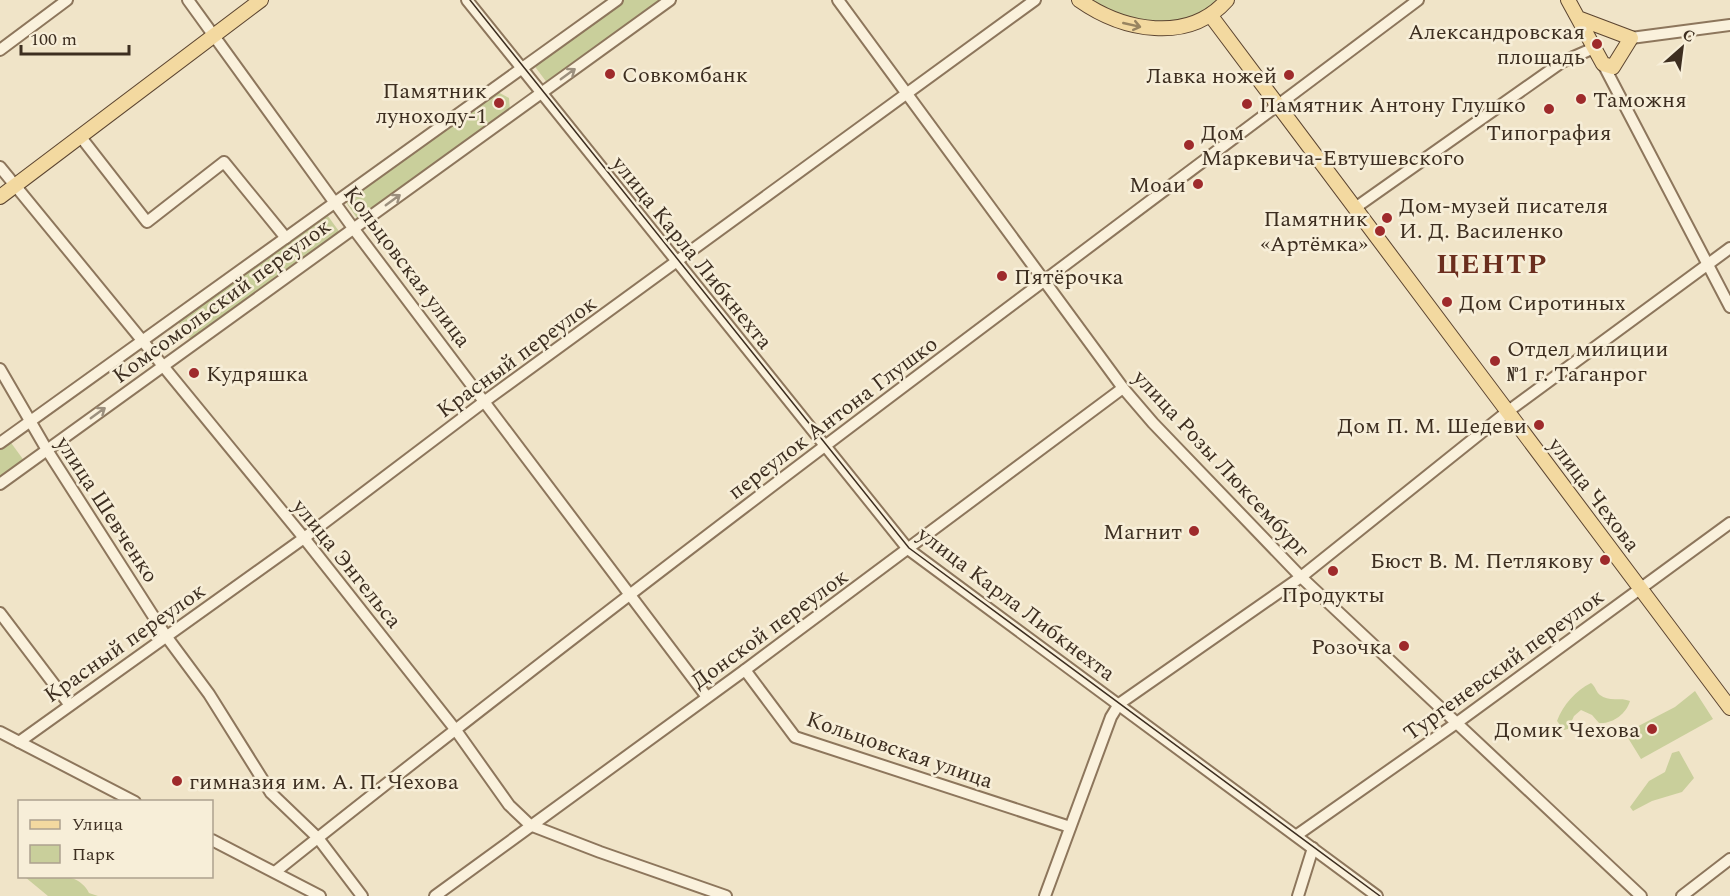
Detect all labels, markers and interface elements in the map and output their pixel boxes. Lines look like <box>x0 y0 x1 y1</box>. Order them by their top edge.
place label: Александровская площадь <box>1408 16 1585 74</box>
scale bar <box>21 18 129 56</box>
north arrow <box>1652 18 1712 78</box>
one-way arrow <box>1122 20 1141 32</box>
text: С <box>1678 22 1699 49</box>
text: 100 m <box>30 26 77 53</box>
marker: Александровская площадь <box>1590 37 1604 51</box>
place label: Совкомбанк <box>622 59 748 92</box>
place label: Лавка ножей <box>1146 60 1277 93</box>
marker: Совкомбанк <box>603 67 617 81</box>
one-way arrow <box>559 68 575 80</box>
marker: Лавка ножей <box>1282 68 1296 82</box>
place label: Памятник луноходу-1 <box>376 75 487 133</box>
place label: Таможня <box>1593 84 1687 117</box>
place label: Памятник Антону Глушко <box>1259 89 1526 122</box>
marker: Таможня <box>1574 92 1588 106</box>
marker: Памятник луноходу-1 <box>492 96 506 110</box>
marker: Памятник Антону Глушко <box>1240 97 1254 111</box>
marker: Типография <box>1542 102 1556 116</box>
place label: Дом Маркевича-Евтушевского <box>1201 117 1465 175</box>
place label: Типография <box>1486 117 1612 150</box>
marker: Дом Маркевича-Евтушевского <box>1182 138 1196 152</box>
street label: улица Карла Либкнехта <box>603 148 781 357</box>
place label: Моаи <box>1129 169 1186 202</box>
marker: Моаи <box>1191 177 1205 191</box>
street label: Кольцовская улица <box>335 179 479 355</box>
place label: Дом-музей писателя И. Д. Василенко <box>1399 190 1608 248</box>
one-way arrow <box>384 194 400 206</box>
place label: Памятник «Артёмка» <box>1261 203 1369 261</box>
street label: Комсомольский переулок <box>106 210 338 392</box>
marker: Дом-музей писателя И. Д. Василенко <box>1380 211 1394 225</box>
marker: Памятник «Артёмка» <box>1373 224 1387 238</box>
district label: ЦЕНТР <box>1436 243 1548 286</box>
place label: Пятёрочка <box>1014 261 1124 294</box>
marker: Пятёрочка <box>995 269 1009 283</box>
place label: Дом Сиротиных <box>1459 287 1626 320</box>
street label: Красный переулок <box>430 288 604 427</box>
marker: Дом Сиротиных <box>1440 295 1454 309</box>
street label: переулок Антона Глушко <box>721 328 945 508</box>
place label: Отдел милиции №1 г. Таганрог <box>1507 333 1669 391</box>
marker: Отдел милиции №1 г. Таганрог <box>1488 354 1502 368</box>
place label: Кудряшка <box>206 358 308 391</box>
street label: улица Розы Люксембург <box>1124 362 1317 566</box>
marker: Кудряшка <box>187 366 201 380</box>
one-way arrow <box>90 407 106 419</box>
place label: Дом П. М. Шедеви <box>1337 410 1527 443</box>
marker: Дом П. М. Шедеви <box>1532 418 1546 432</box>
street label: улица Шевченко <box>46 429 167 590</box>
street label: улица Чехова <box>1539 430 1648 559</box>
street label: улица Энгельса <box>283 491 410 636</box>
place label: Магнит <box>1103 516 1182 549</box>
street label: улица Карла Либкнехта <box>909 518 1122 690</box>
marker: Магнит <box>1187 524 1201 538</box>
place label: Бюст В. М. Петлякову <box>1370 545 1594 578</box>
marker: Бюст В. М. Петлякову <box>1598 553 1612 567</box>
street label: Донской переулок <box>685 561 855 698</box>
marker: Продукты <box>1326 564 1340 578</box>
street label: Красный переулок <box>37 575 213 711</box>
place label: Продукты <box>1281 579 1385 612</box>
street label: Тургеневский переулок <box>1397 581 1611 749</box>
place label: Розочка <box>1311 631 1392 664</box>
marker: Розочка <box>1397 639 1411 653</box>
street label: Кольцовская улица <box>802 703 998 798</box>
place label: Домик Чехова <box>1494 714 1640 747</box>
marker: Домик Чехова <box>1645 722 1659 736</box>
place label: гимназия им. А. П. Чехова <box>189 766 459 799</box>
marker: гимназия им. А. П. Чехова <box>170 774 184 788</box>
legend <box>18 800 213 878</box>
text: Улица <box>72 811 123 838</box>
text: Парк <box>72 841 115 868</box>

